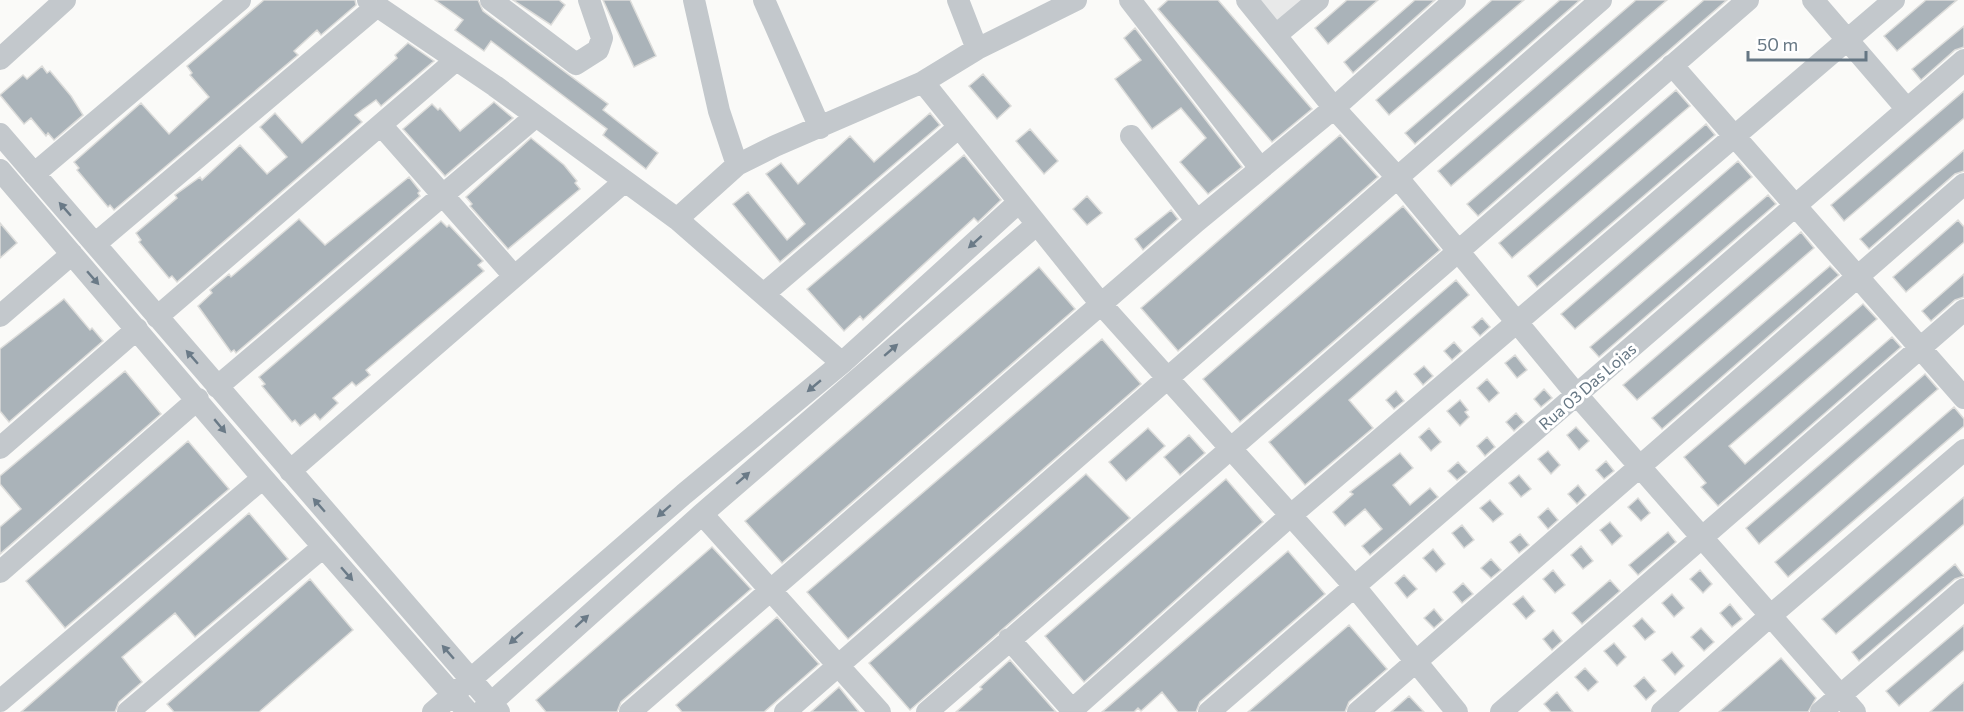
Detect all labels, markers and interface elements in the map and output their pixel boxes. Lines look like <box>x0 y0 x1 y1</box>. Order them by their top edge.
scale bar <box>1748 24 1866 62</box>
text: 50 m <box>1757 33 1798 55</box>
one-way arrow <box>59 202 72 217</box>
one-way arrow <box>967 235 982 249</box>
one-way arrow <box>86 270 99 285</box>
street label: Rua 03 Das Lojas <box>1535 339 1639 433</box>
one-way arrow <box>883 344 899 357</box>
one-way arrow <box>186 350 199 365</box>
one-way arrow <box>807 379 822 392</box>
one-way arrow <box>213 418 226 434</box>
one-way arrow <box>735 472 750 485</box>
one-way arrow <box>313 498 326 513</box>
one-way arrow <box>657 504 672 517</box>
one-way arrow <box>340 566 353 581</box>
one-way arrow <box>574 615 589 628</box>
one-way arrow <box>509 631 524 644</box>
one-way arrow <box>441 644 455 659</box>

